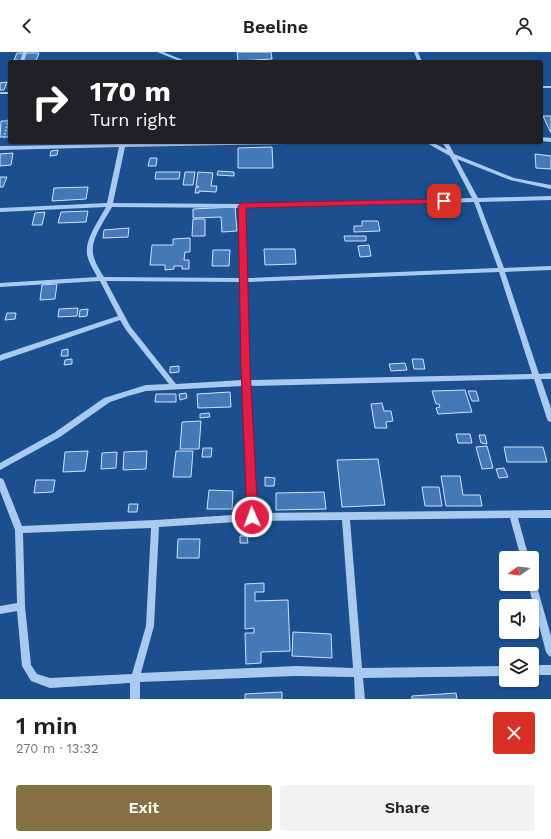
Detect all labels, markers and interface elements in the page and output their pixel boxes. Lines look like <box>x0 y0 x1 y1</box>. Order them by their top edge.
icon: back <box>16 15 38 37</box>
icon: person <box>513 15 535 37</box>
text: Beeline <box>243 16 308 37</box>
text: 170 m <box>90 75 171 108</box>
icon: right <box>24 76 76 128</box>
text: Turn right <box>90 109 176 130</box>
pin <box>427 184 461 218</box>
icon: arrive <box>433 190 455 212</box>
position arrow <box>231 496 273 538</box>
north arrow <box>499 551 539 591</box>
map controls <box>499 551 539 687</box>
button: sound <box>499 599 539 639</box>
button: layers <box>499 647 539 687</box>
text: 1 min <box>16 712 78 740</box>
button: close <box>493 712 535 754</box>
text: 270 m · 13:32 <box>16 741 98 756</box>
button: Exit <box>16 785 272 831</box>
button: Share <box>280 785 535 831</box>

